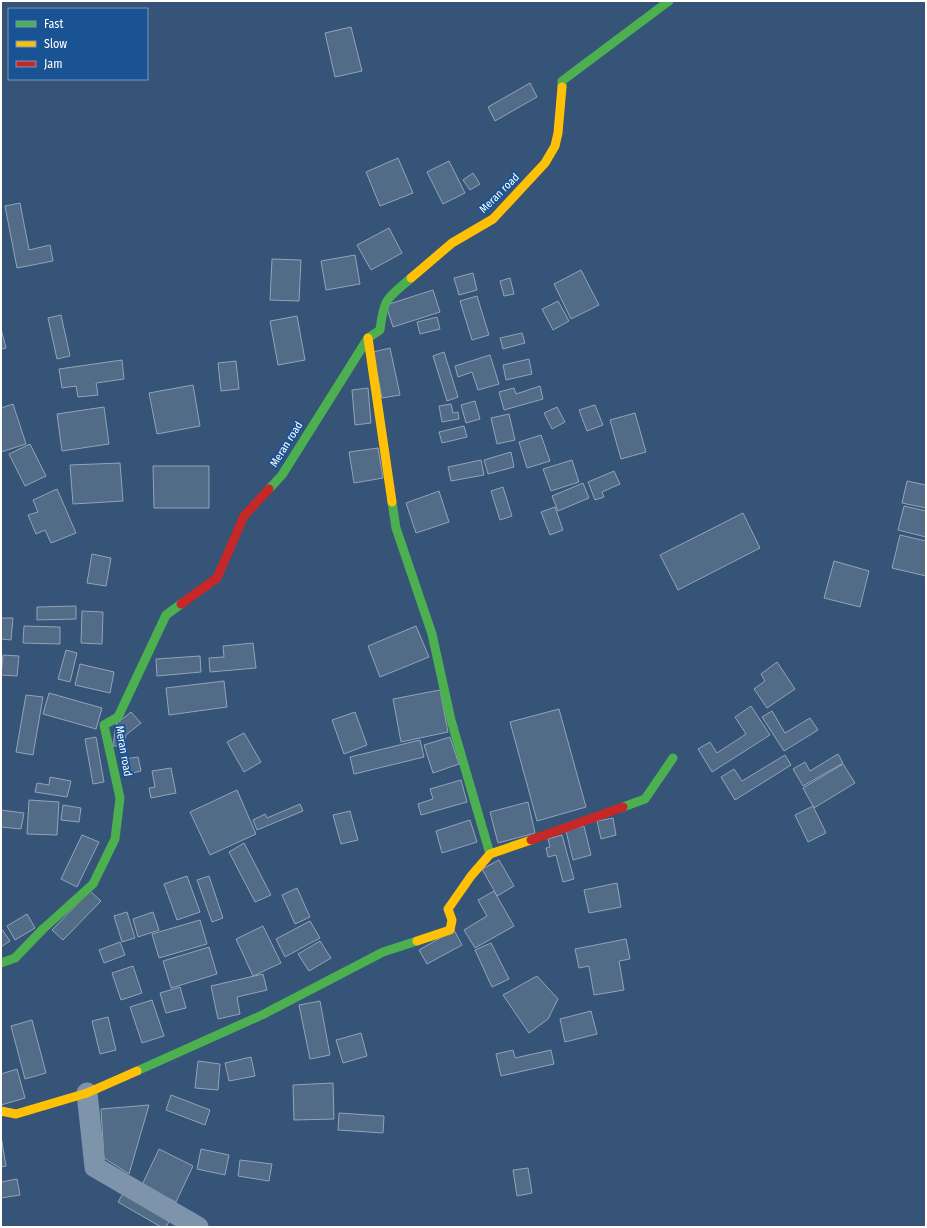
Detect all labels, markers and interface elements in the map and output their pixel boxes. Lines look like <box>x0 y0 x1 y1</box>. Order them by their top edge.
legend <box>8 8 148 80</box>
text: Fast <box>44 17 63 31</box>
text: Slow <box>44 37 67 51</box>
text: Jam <box>44 57 62 71</box>
street label: Meran road <box>477 171 522 216</box>
street label: Meran road <box>267 419 305 469</box>
street label: Meran road <box>113 725 134 777</box>

